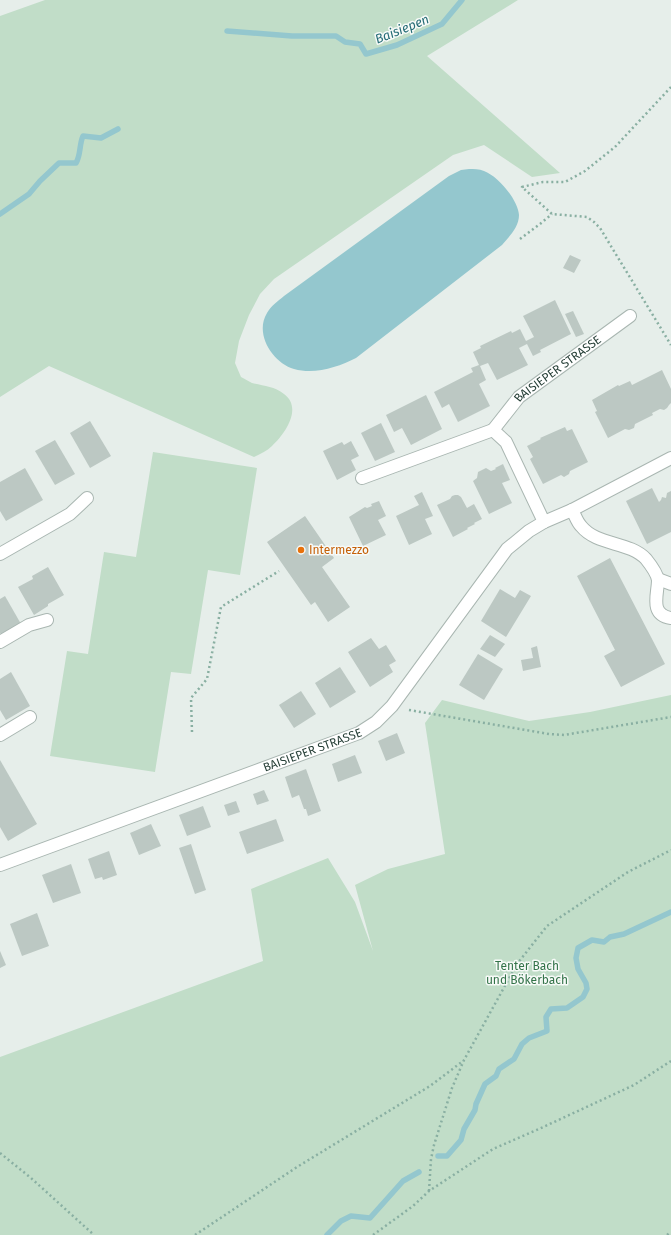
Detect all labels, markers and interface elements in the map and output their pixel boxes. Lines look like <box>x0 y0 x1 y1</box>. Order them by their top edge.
water label: Baisiepen <box>373 11 431 47</box>
street label: BAISIEPER STRASSE <box>511 333 604 405</box>
place label: Intermezzo <box>309 543 369 557</box>
marker: Intermezzo <box>296 545 306 555</box>
street label: BAISIEPER STRASSE <box>261 726 364 775</box>
park label: Tenter Bach und Bökerbach <box>486 959 568 987</box>

